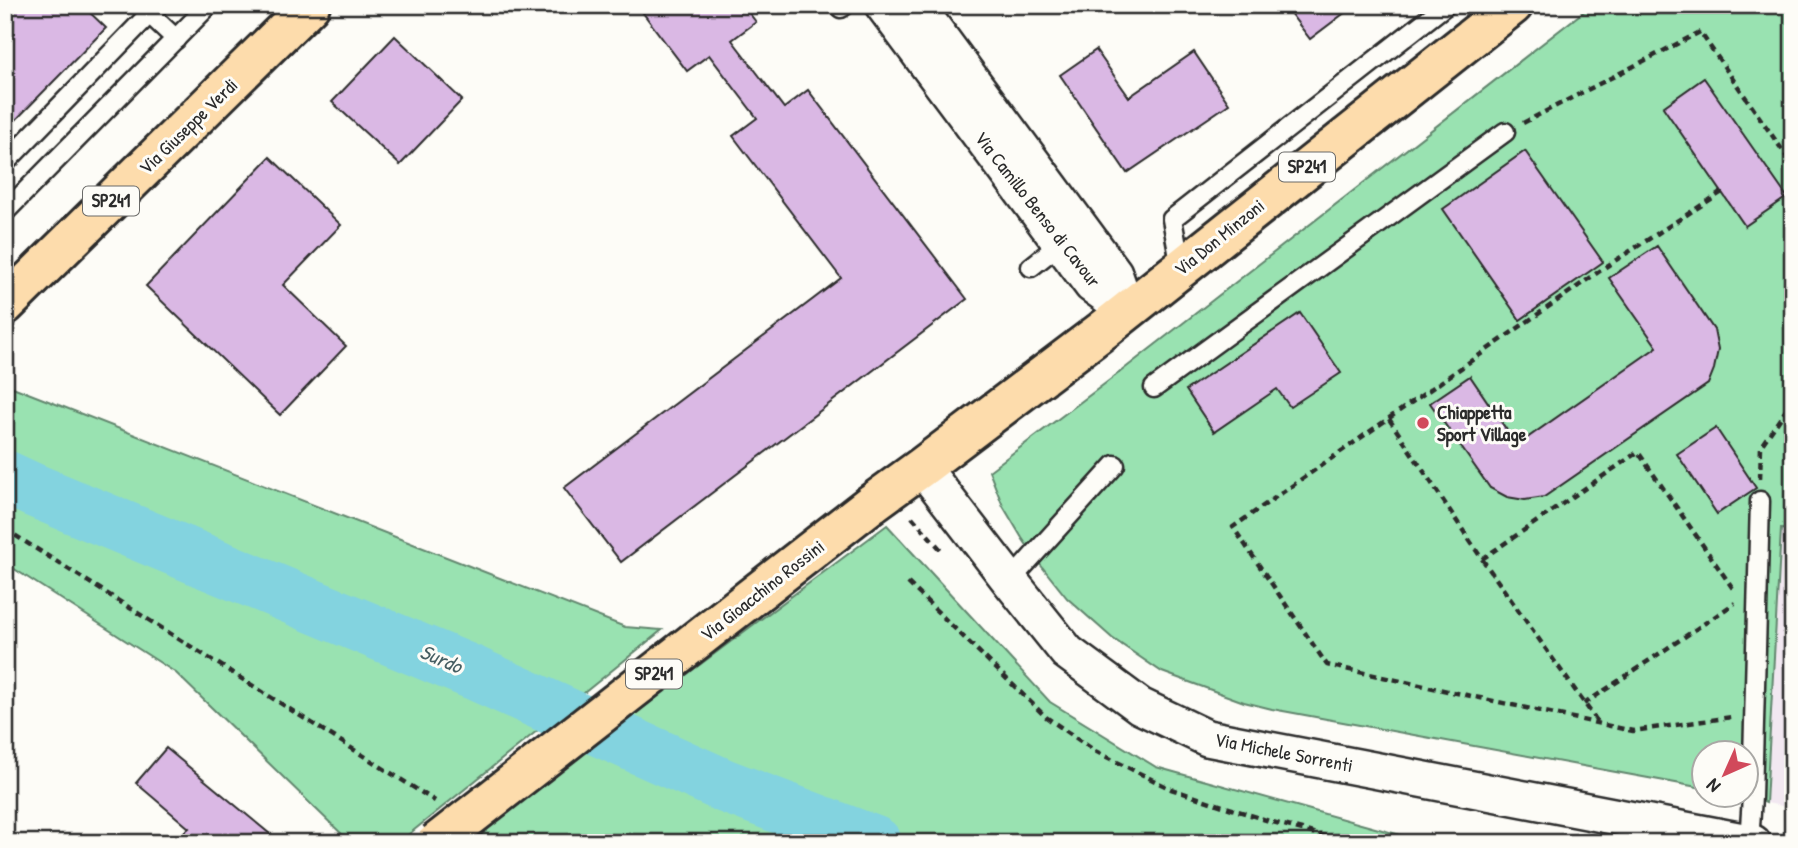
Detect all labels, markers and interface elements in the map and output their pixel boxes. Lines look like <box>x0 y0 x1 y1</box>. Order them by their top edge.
street label: Via Giuseppe Verdi <box>133 72 243 180</box>
street label: Via Camillo Benso di Cavour <box>969 126 1108 293</box>
road number: SP241 <box>1279 152 1335 182</box>
road number: SP241 <box>83 186 139 216</box>
street label: Via Don Minzoni <box>1168 193 1270 281</box>
place label: Chiappetta Sport Village <box>1437 399 1527 448</box>
marker: Chiappetta Sport Village <box>1415 415 1431 431</box>
street label: Via Gioacchino Rossini <box>695 533 829 647</box>
water label: Surdo <box>416 637 468 681</box>
road number: SP241 <box>626 660 682 688</box>
street label: Via Michele Sorrenti <box>1213 726 1355 778</box>
north arrow <box>1689 740 1759 810</box>
text: N <box>1700 773 1726 799</box>

